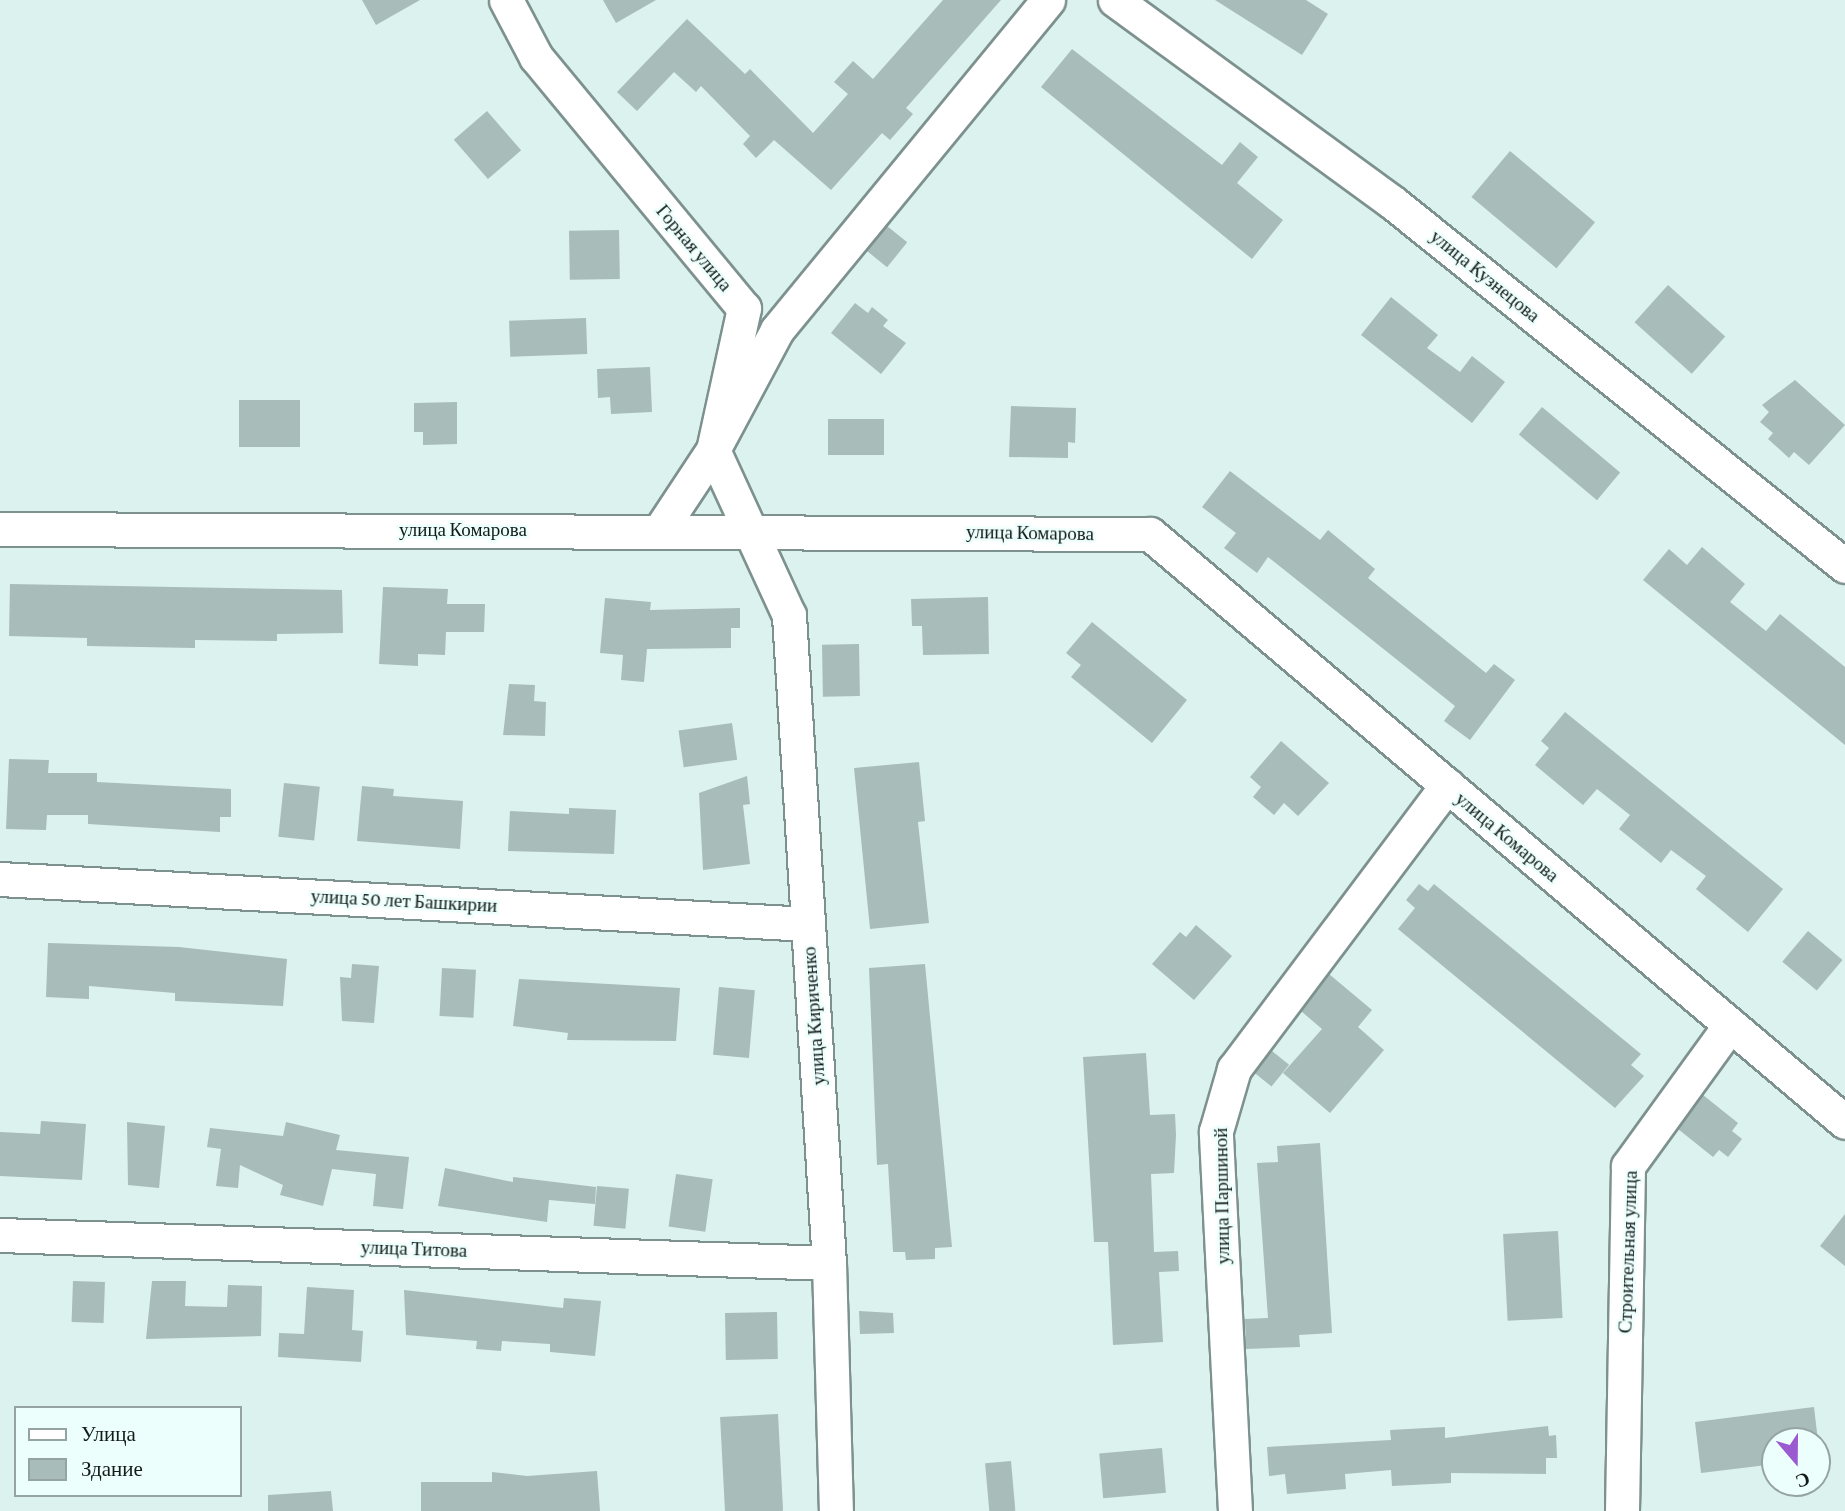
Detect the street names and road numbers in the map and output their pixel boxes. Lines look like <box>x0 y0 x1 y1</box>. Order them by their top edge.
street label: Горная улица <box>651 200 737 296</box>
street label: улица Кузнецова <box>1426 225 1544 327</box>
street label: улица Комарова <box>399 519 527 541</box>
street label: улица Комарова <box>966 520 1094 546</box>
street label: улица Комарова <box>1451 787 1563 887</box>
street label: улица 50 лет Башкирии <box>310 885 498 917</box>
street label: улица Кириченко <box>798 946 830 1086</box>
street label: улица Паршиной <box>1209 1127 1235 1265</box>
street label: Строительная улица <box>1614 1170 1642 1334</box>
street label: улица Титова <box>360 1236 468 1262</box>

